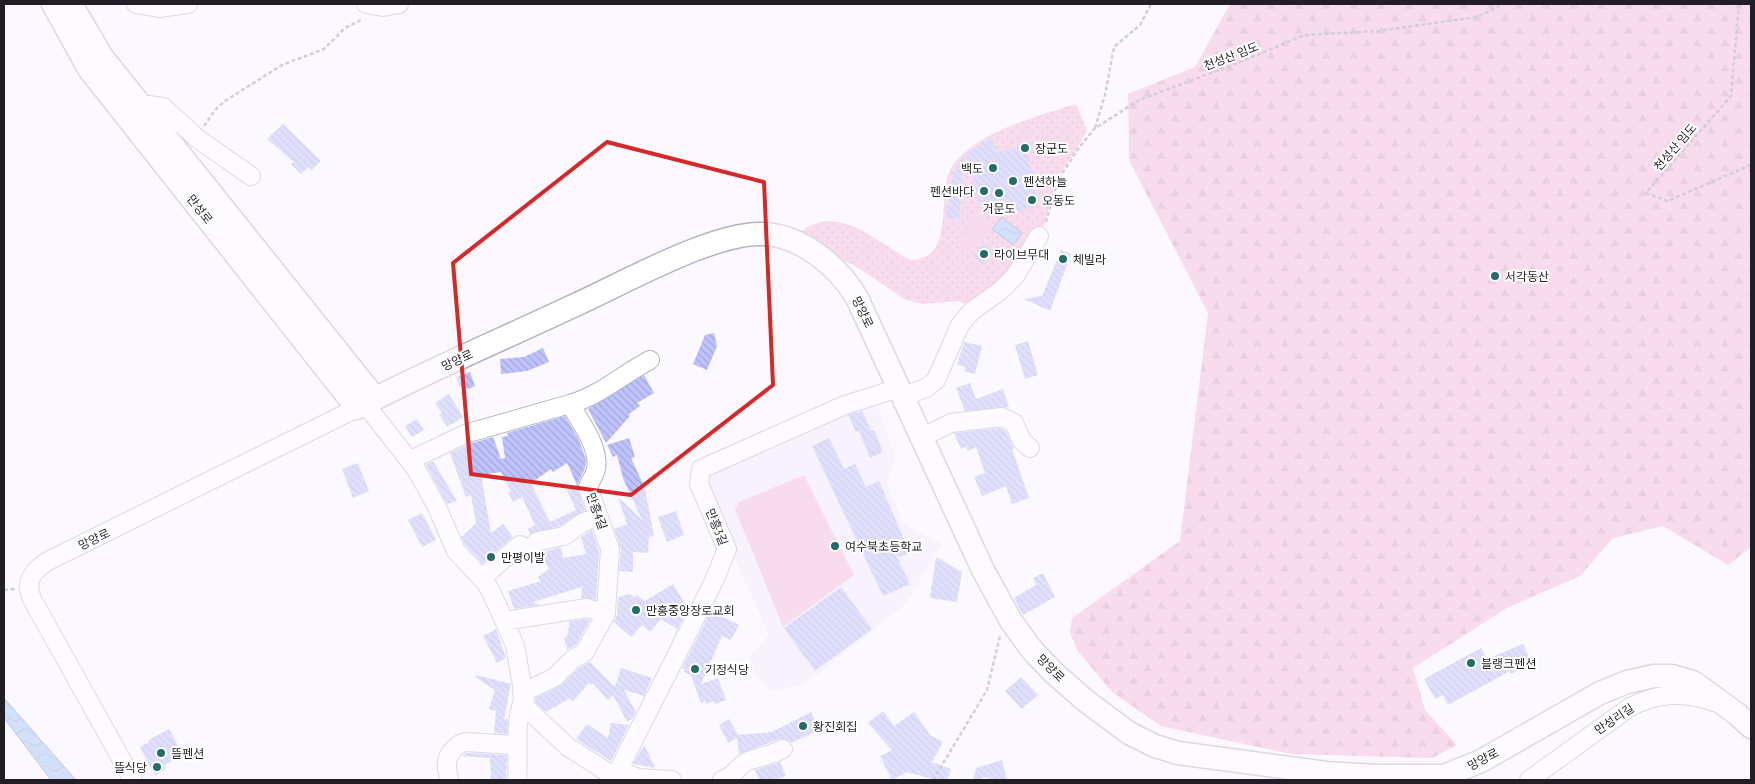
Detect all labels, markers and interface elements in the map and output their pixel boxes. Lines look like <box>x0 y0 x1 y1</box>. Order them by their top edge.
street label: 천성산 임도 <box>1201 39 1261 73</box>
street label: 천성산 임도 <box>1650 120 1700 174</box>
place label: 장군도 <box>1035 141 1068 156</box>
marker: 장군도 <box>1019 142 1031 154</box>
place label: 백도 <box>961 161 983 176</box>
marker: 백도 <box>987 162 999 174</box>
place label: 펜션하늘 <box>1023 174 1067 189</box>
marker: 펜션하늘 <box>1007 175 1019 187</box>
place label: 펜션바다 <box>930 184 974 199</box>
marker: 펜션바다 <box>978 185 990 197</box>
marker: 거문도 <box>993 187 1005 199</box>
street label: 만성로 <box>184 191 216 227</box>
place label: 오동도 <box>1042 193 1075 208</box>
marker: 오동도 <box>1026 194 1038 206</box>
place label: 거문도 <box>982 201 1016 216</box>
place label: 라이브무대 <box>994 247 1049 262</box>
marker: 라이브무대 <box>978 248 990 260</box>
place label: 체빌라 <box>1073 252 1106 267</box>
marker: 체빌라 <box>1057 253 1069 265</box>
place label: 서각동산 <box>1505 269 1549 284</box>
marker: 서각동산 <box>1489 270 1501 282</box>
street label: 망양로 <box>849 294 877 330</box>
street label: 망양로 <box>439 346 475 374</box>
street label: 만흥4길 <box>583 490 611 532</box>
street label: 만흥3길 <box>703 506 731 548</box>
street label: 망양로 <box>76 525 112 553</box>
place label: 여수북초등학교 <box>845 539 922 554</box>
marker: 여수북초등학교 <box>829 540 841 552</box>
place label: 만평이발 <box>501 550 545 565</box>
marker: 만평이발 <box>485 551 497 563</box>
place label: 만흥중앙장로교회 <box>646 603 734 618</box>
marker: 만흥중앙장로교회 <box>630 604 642 616</box>
street label: 망양로 <box>1034 651 1068 685</box>
place label: 블랭크펜션 <box>1481 656 1536 671</box>
marker: 블랭크펜션 <box>1465 657 1477 669</box>
place label: 기정식당 <box>705 662 749 677</box>
marker: 기정식당 <box>689 663 701 675</box>
street label: 만성리길 <box>1591 700 1637 738</box>
place label: 황진회집 <box>813 719 857 734</box>
marker: 황진회집 <box>797 720 809 732</box>
street label: 망양로 <box>1465 745 1501 773</box>
place label: 뜰펜션 <box>171 746 204 761</box>
marker: 뜰펜션 <box>155 747 167 759</box>
place label: 뜰식당 <box>114 760 147 775</box>
marker: 뜰식당 <box>151 761 163 773</box>

